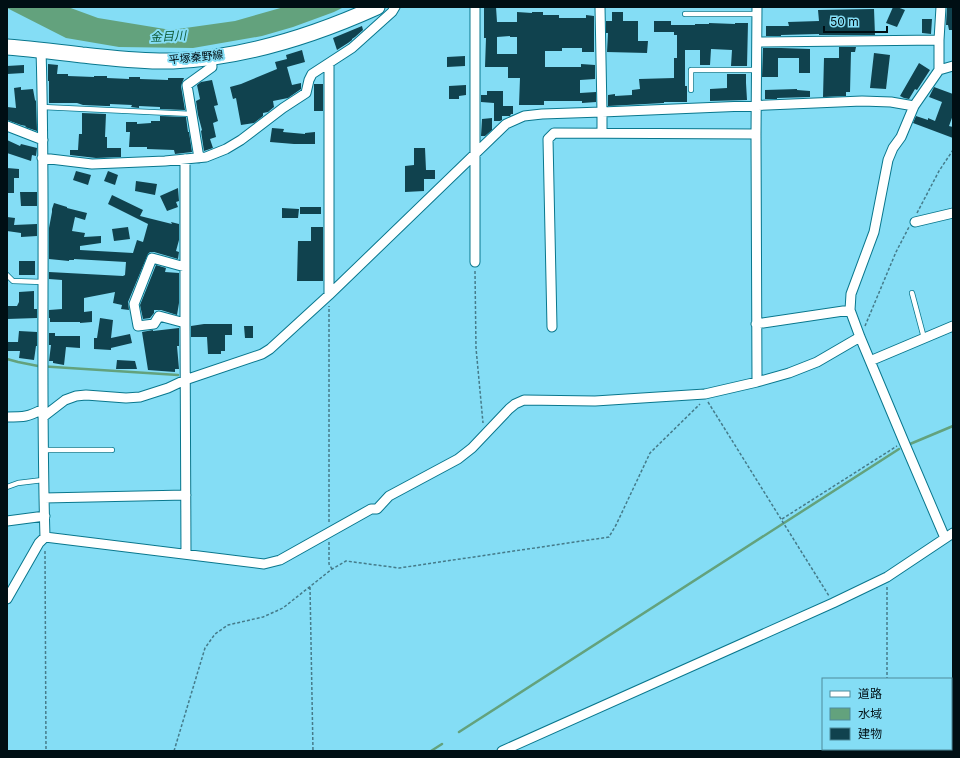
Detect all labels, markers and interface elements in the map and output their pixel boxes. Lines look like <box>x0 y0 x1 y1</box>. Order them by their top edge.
scale bar <box>824 8 887 34</box>
text: 50 m <box>830 14 859 29</box>
water label: 金目川 <box>150 27 188 44</box>
street label: 平塚秦野線 <box>168 47 224 67</box>
legend <box>822 678 952 750</box>
text: 道路 <box>858 686 882 701</box>
text: 水域 <box>858 706 882 721</box>
text: 建物 <box>858 726 882 741</box>

